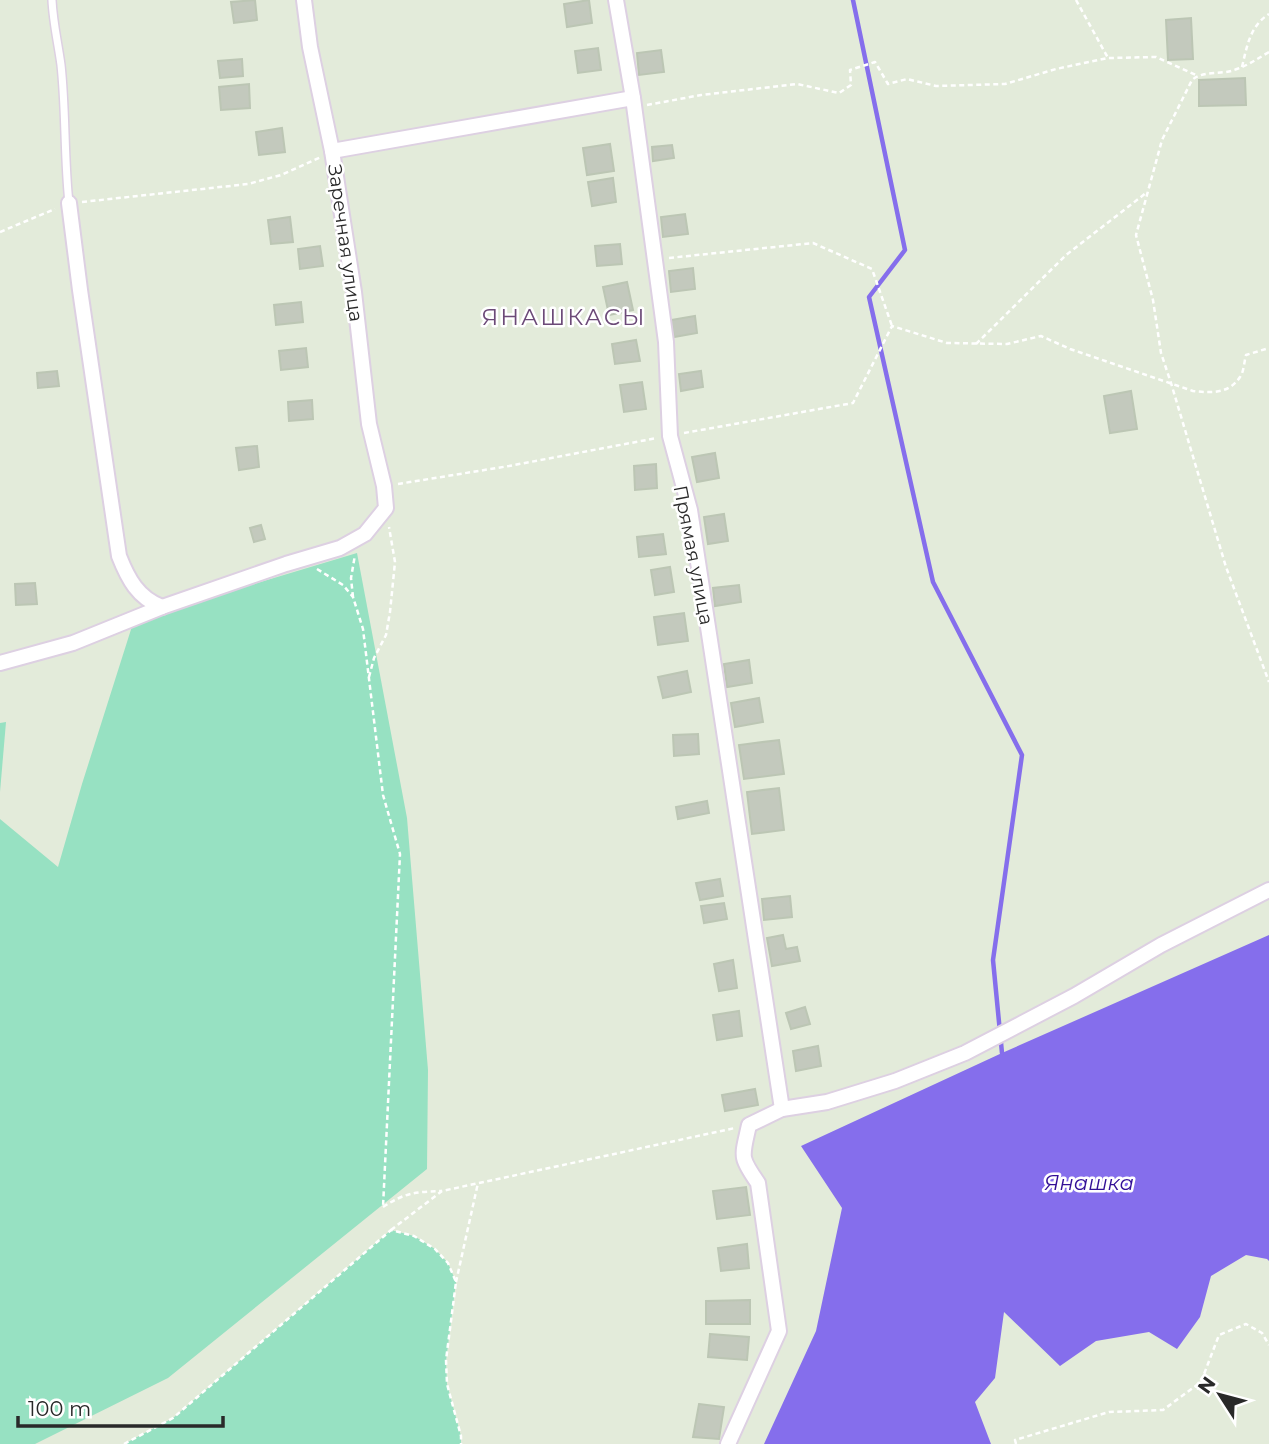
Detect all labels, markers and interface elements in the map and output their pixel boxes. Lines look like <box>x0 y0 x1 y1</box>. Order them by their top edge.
street label: Заречная улица <box>323 163 368 323</box>
district label: ЯНАШКАСЫ <box>481 303 647 331</box>
street label: Прямая улица <box>669 483 718 627</box>
water label: Янашка <box>1044 1170 1134 1195</box>
north arrow <box>1185 1360 1255 1430</box>
text: N <box>1193 1372 1220 1398</box>
scale bar <box>18 1384 222 1428</box>
text: 100 m <box>28 1396 91 1421</box>

